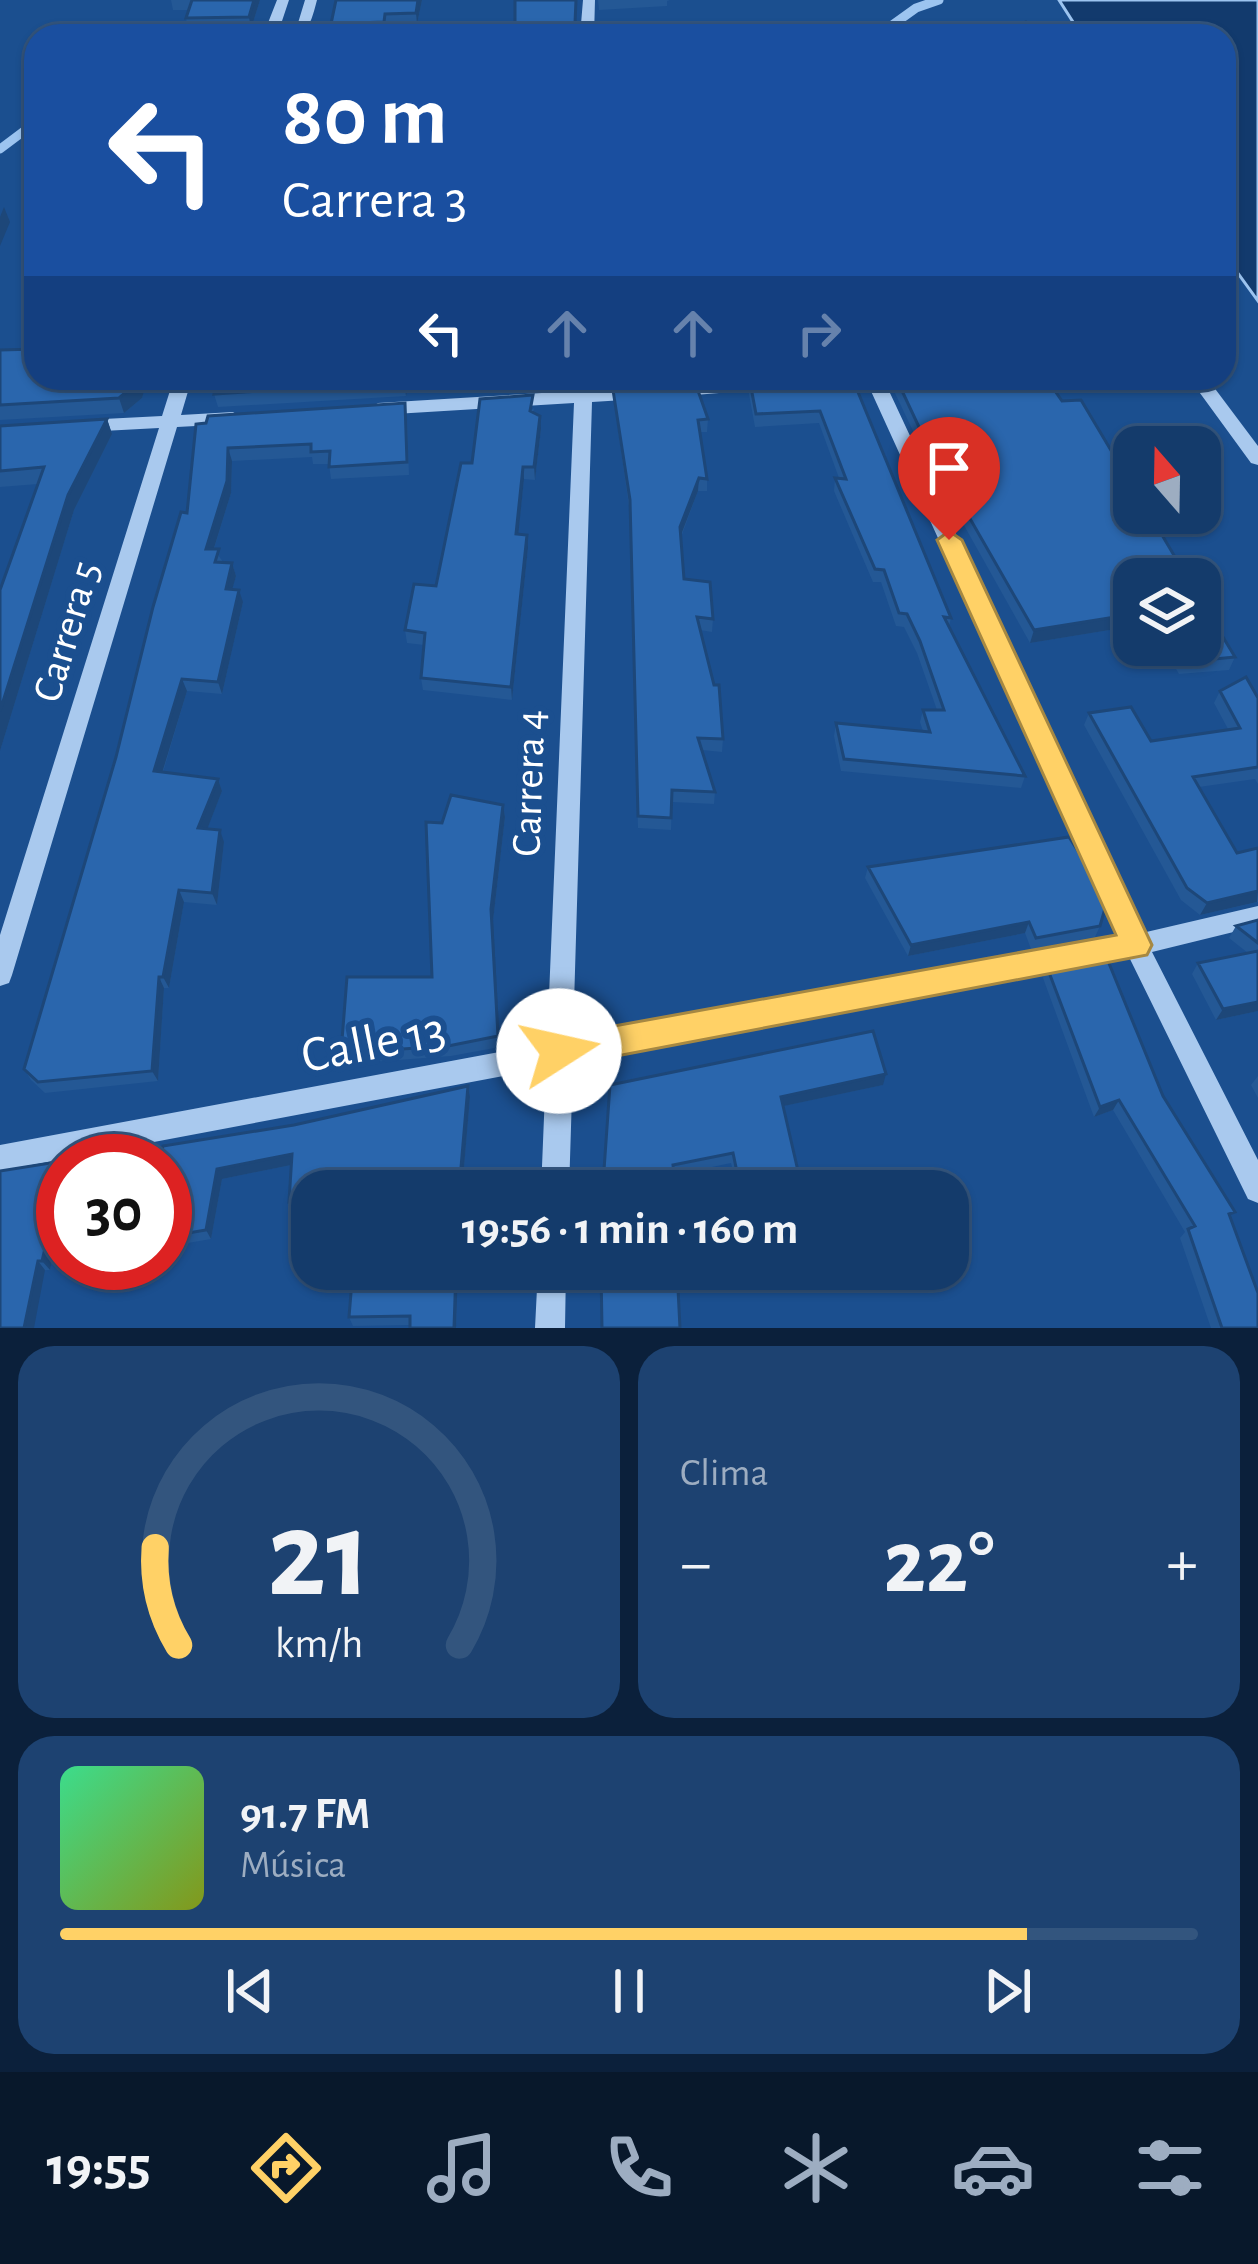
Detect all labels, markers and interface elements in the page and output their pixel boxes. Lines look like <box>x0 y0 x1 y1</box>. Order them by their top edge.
icon: left <box>84 72 240 228</box>
text: 80 m <box>282 76 448 160</box>
text: Carrera 3 <box>282 174 467 228</box>
icon: left <box>408 300 474 366</box>
icon: ahead <box>534 300 600 366</box>
icon: ahead <box>660 300 726 366</box>
icon: right <box>786 300 852 366</box>
pin <box>898 417 1000 540</box>
north arrow <box>1113 426 1221 534</box>
map controls <box>1113 426 1221 666</box>
icon: arrive <box>916 435 982 501</box>
street label: Carrera 5 <box>26 556 108 707</box>
button: layers <box>1113 558 1221 666</box>
street label: Carrera 4 <box>505 709 553 857</box>
position arrow <box>496 988 622 1114</box>
street label: Calle 13 <box>297 1005 450 1082</box>
speed limit sign: 30 <box>36 1134 192 1290</box>
text: 19:56 · 1 min · 160 m <box>462 1207 798 1252</box>
text: Clima <box>680 1454 769 1493</box>
text: 21 <box>267 1494 371 1619</box>
text: 22° <box>883 1519 995 1609</box>
text: − <box>680 1531 712 1597</box>
text: + <box>1166 1531 1198 1597</box>
text: km/h <box>275 1623 363 1666</box>
text: 91.7 FM <box>240 1792 370 1837</box>
text: Música <box>240 1846 346 1885</box>
icon: previous <box>217 1958 283 2024</box>
icon: pause <box>596 1958 662 2024</box>
icon: next <box>975 1958 1041 2024</box>
icon: directions <box>244 2126 328 2210</box>
icon: music <box>420 2126 504 2210</box>
icon: phone <box>597 2126 681 2210</box>
icon: climate <box>774 2126 858 2210</box>
icon: car <box>951 2126 1035 2210</box>
icon: filters <box>1128 2126 1212 2210</box>
text: 19:55 <box>46 2141 151 2195</box>

